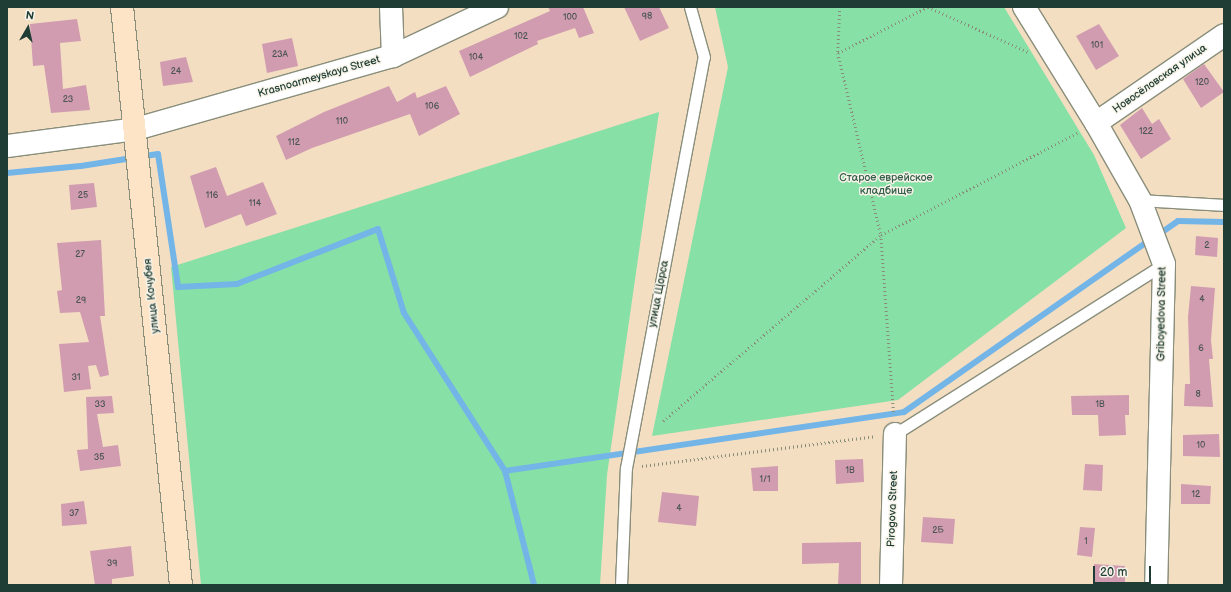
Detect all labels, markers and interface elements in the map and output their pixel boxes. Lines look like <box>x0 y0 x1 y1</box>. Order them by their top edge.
north arrow <box>8 8 48 48</box>
text: N <box>25 9 35 23</box>
house number: 98 <box>642 12 652 22</box>
house number: 100 <box>563 13 577 23</box>
house number: 102 <box>514 32 528 42</box>
house number: 101 <box>1091 41 1103 51</box>
street label: Новосёловская улица <box>1110 42 1210 116</box>
house number: 23А <box>272 50 288 60</box>
street label: Krasnoarmeyskaya Street <box>256 53 382 101</box>
house number: 104 <box>469 53 483 63</box>
house number: 24 <box>171 67 181 77</box>
house number: 120 <box>1195 78 1209 88</box>
house number: 23 <box>63 95 73 105</box>
house number: 106 <box>425 102 439 112</box>
house number: 110 <box>336 117 348 127</box>
house number: 122 <box>1139 127 1153 137</box>
house number: 112 <box>288 138 300 148</box>
park label: Старое еврейское кладбище <box>839 172 933 198</box>
house number: 25 <box>78 191 88 201</box>
house number: 116 <box>206 191 218 201</box>
house number: 114 <box>249 199 261 209</box>
house number: 2 <box>1204 241 1210 251</box>
house number: 27 <box>75 250 85 260</box>
street label: улица Кочубея <box>142 258 162 334</box>
street label: улица Щорса <box>646 259 672 329</box>
street label: Griboyedova Street <box>1155 266 1169 362</box>
house number: 4 <box>1199 295 1205 305</box>
house number: 29 <box>76 296 86 306</box>
house number: 6 <box>1198 344 1204 354</box>
house number: 31 <box>71 373 81 383</box>
house number: 8 <box>1195 390 1201 400</box>
house number: 33 <box>94 400 106 410</box>
house number: 1В <box>1095 400 1105 410</box>
house number: 10 <box>1197 441 1205 451</box>
house number: 35 <box>94 453 104 463</box>
house number: 1В <box>845 466 855 476</box>
street label: Pirogova Street <box>885 470 901 548</box>
house number: 1/1 <box>759 475 771 485</box>
house number: 12 <box>1192 490 1200 500</box>
house number: 4 <box>676 504 682 514</box>
house number: 37 <box>69 509 79 519</box>
house number: 2Б <box>932 526 944 536</box>
house number: 1 <box>1084 537 1088 547</box>
scale bar <box>1095 558 1153 584</box>
house number: 39 <box>107 559 117 569</box>
text: 20 m <box>1100 565 1127 580</box>

